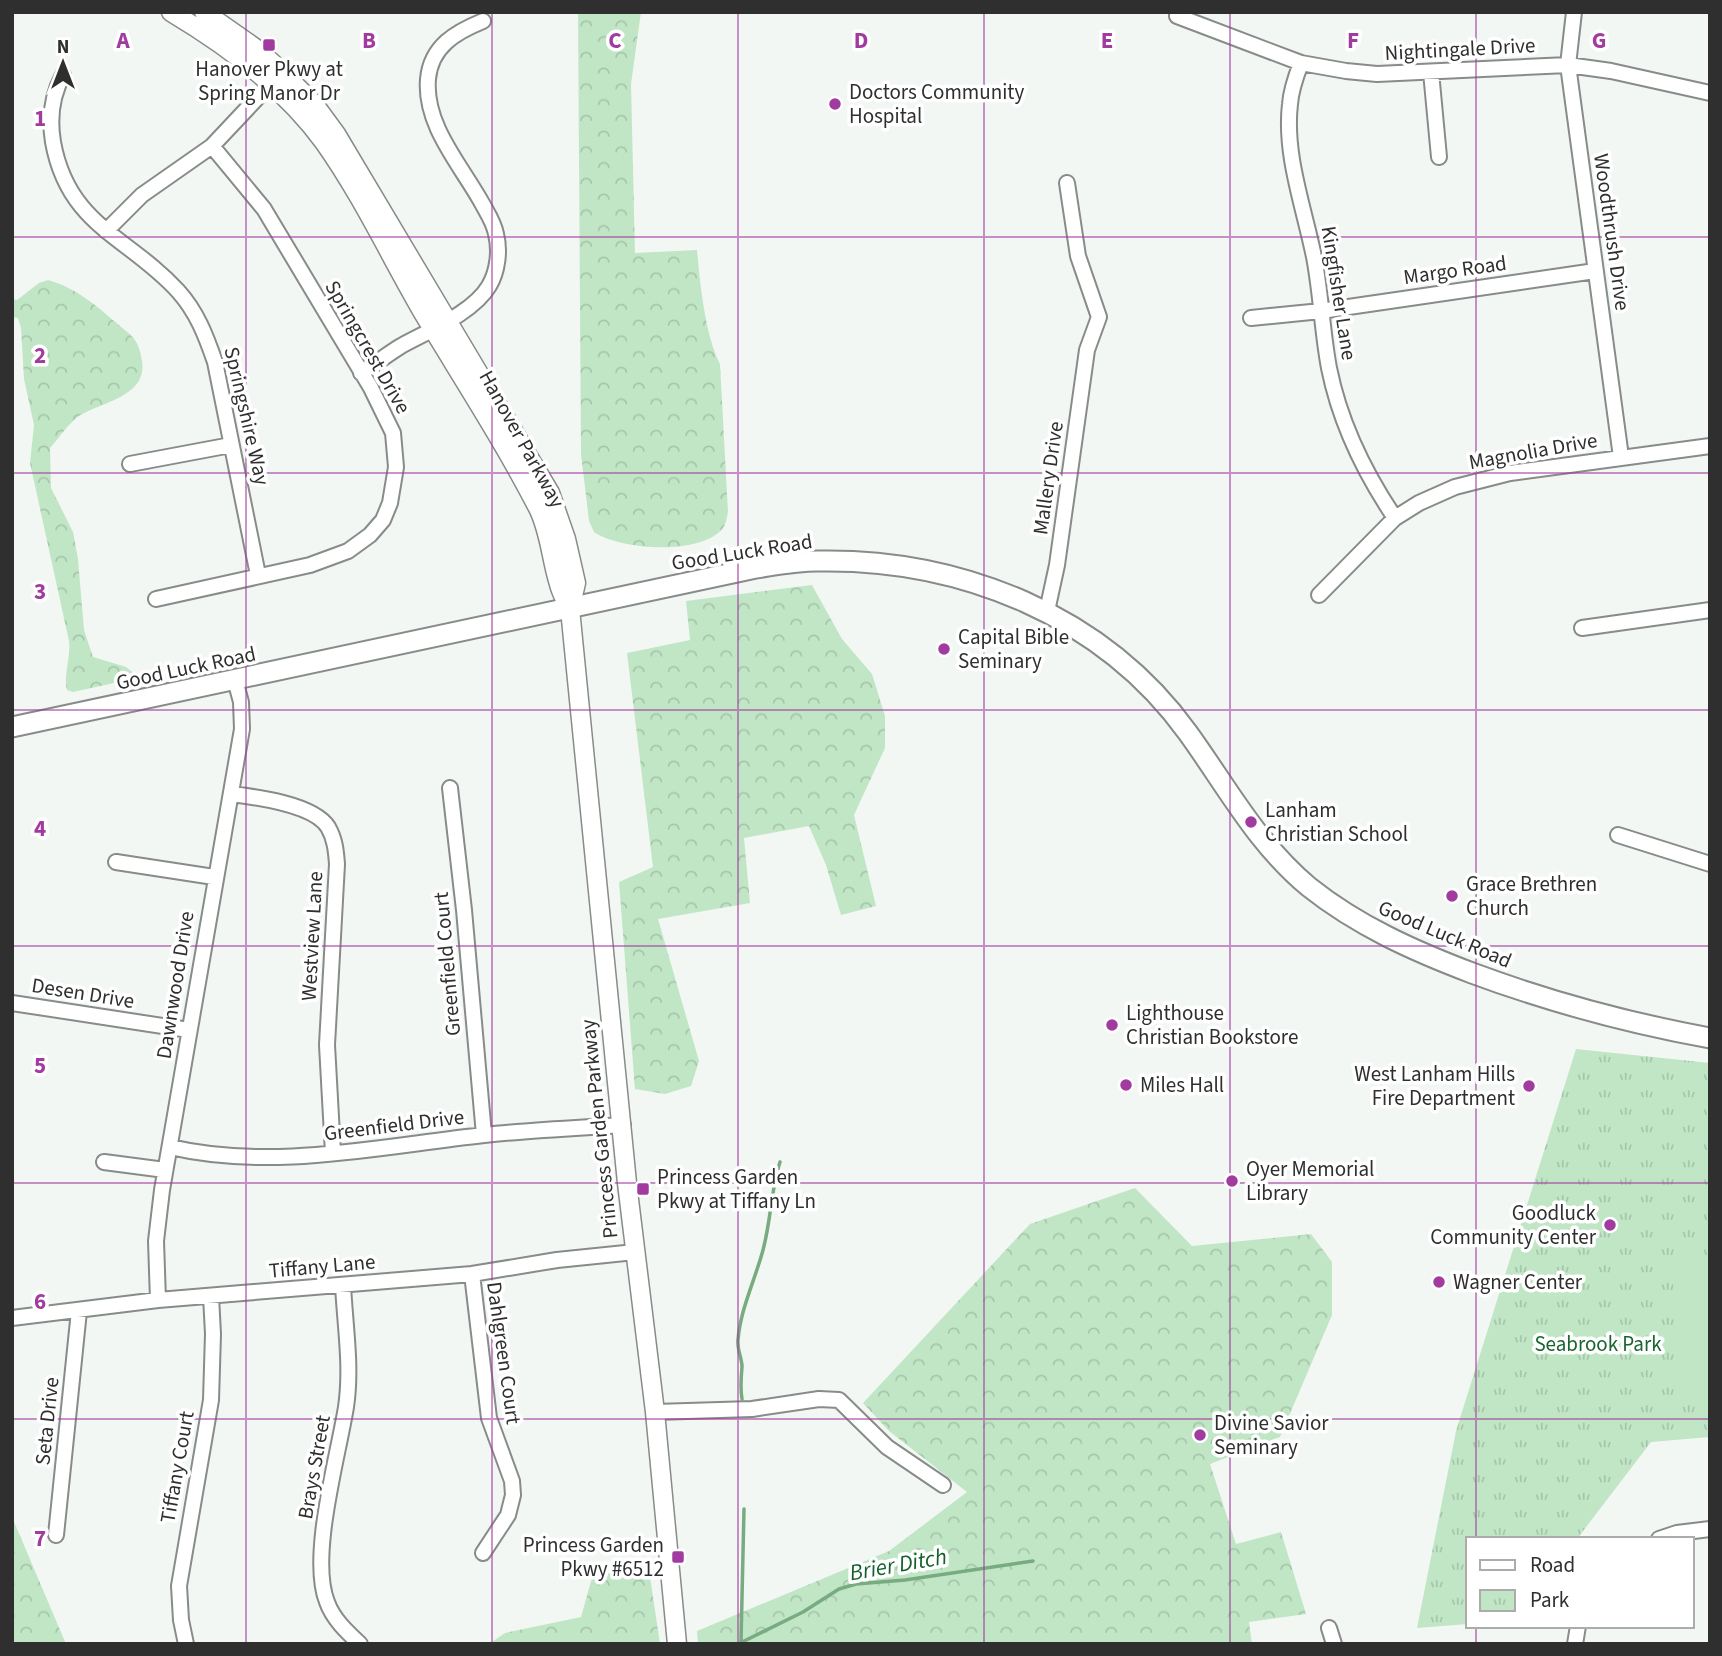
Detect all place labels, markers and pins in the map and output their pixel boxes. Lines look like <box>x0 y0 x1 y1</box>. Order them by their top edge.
marker: Hanover Pkwy at Spring Manor Dr <box>261 37 277 53</box>
place label: Hanover Pkwy at Spring Manor Dr <box>195 54 343 108</box>
place label: Doctors Community Hospital <box>849 77 1024 131</box>
marker: Doctors Community Hospital <box>827 96 843 112</box>
place label: Capital Bible Seminary <box>958 622 1069 676</box>
marker: Capital Bible Seminary <box>936 641 952 657</box>
place label: Lanham Christian School <box>1265 795 1408 849</box>
marker: Lanham Christian School <box>1243 814 1259 830</box>
place label: Grace Brethren Church <box>1466 869 1597 923</box>
marker: Grace Brethren Church <box>1444 888 1460 904</box>
place label: Lighthouse Christian Bookstore <box>1126 998 1298 1052</box>
marker: Lighthouse Christian Bookstore <box>1104 1017 1120 1033</box>
place label: West Lanham Hills Fire Department <box>1354 1059 1515 1113</box>
place label: Miles Hall <box>1140 1070 1224 1100</box>
marker: Miles Hall <box>1118 1077 1134 1093</box>
marker: West Lanham Hills Fire Department <box>1521 1078 1537 1094</box>
place label: Oyer Memorial Library <box>1246 1154 1374 1208</box>
place label: Princess Garden Pkwy at Tiffany Ln <box>657 1162 816 1216</box>
marker: Oyer Memorial Library <box>1224 1173 1240 1189</box>
marker: Princess Garden Pkwy at Tiffany Ln <box>635 1181 651 1197</box>
place label: Goodluck Community Center <box>1430 1198 1597 1252</box>
marker: Goodluck Community Center <box>1602 1217 1618 1233</box>
place label: Wagner Center <box>1453 1267 1583 1297</box>
marker: Wagner Center <box>1431 1274 1447 1290</box>
place label: Divine Savior Seminary <box>1214 1408 1329 1462</box>
marker: Divine Savior Seminary <box>1192 1427 1208 1443</box>
place label: Princess Garden Pkwy #6512 <box>523 1530 664 1584</box>
marker: Princess Garden Pkwy #6512 <box>670 1549 686 1565</box>

